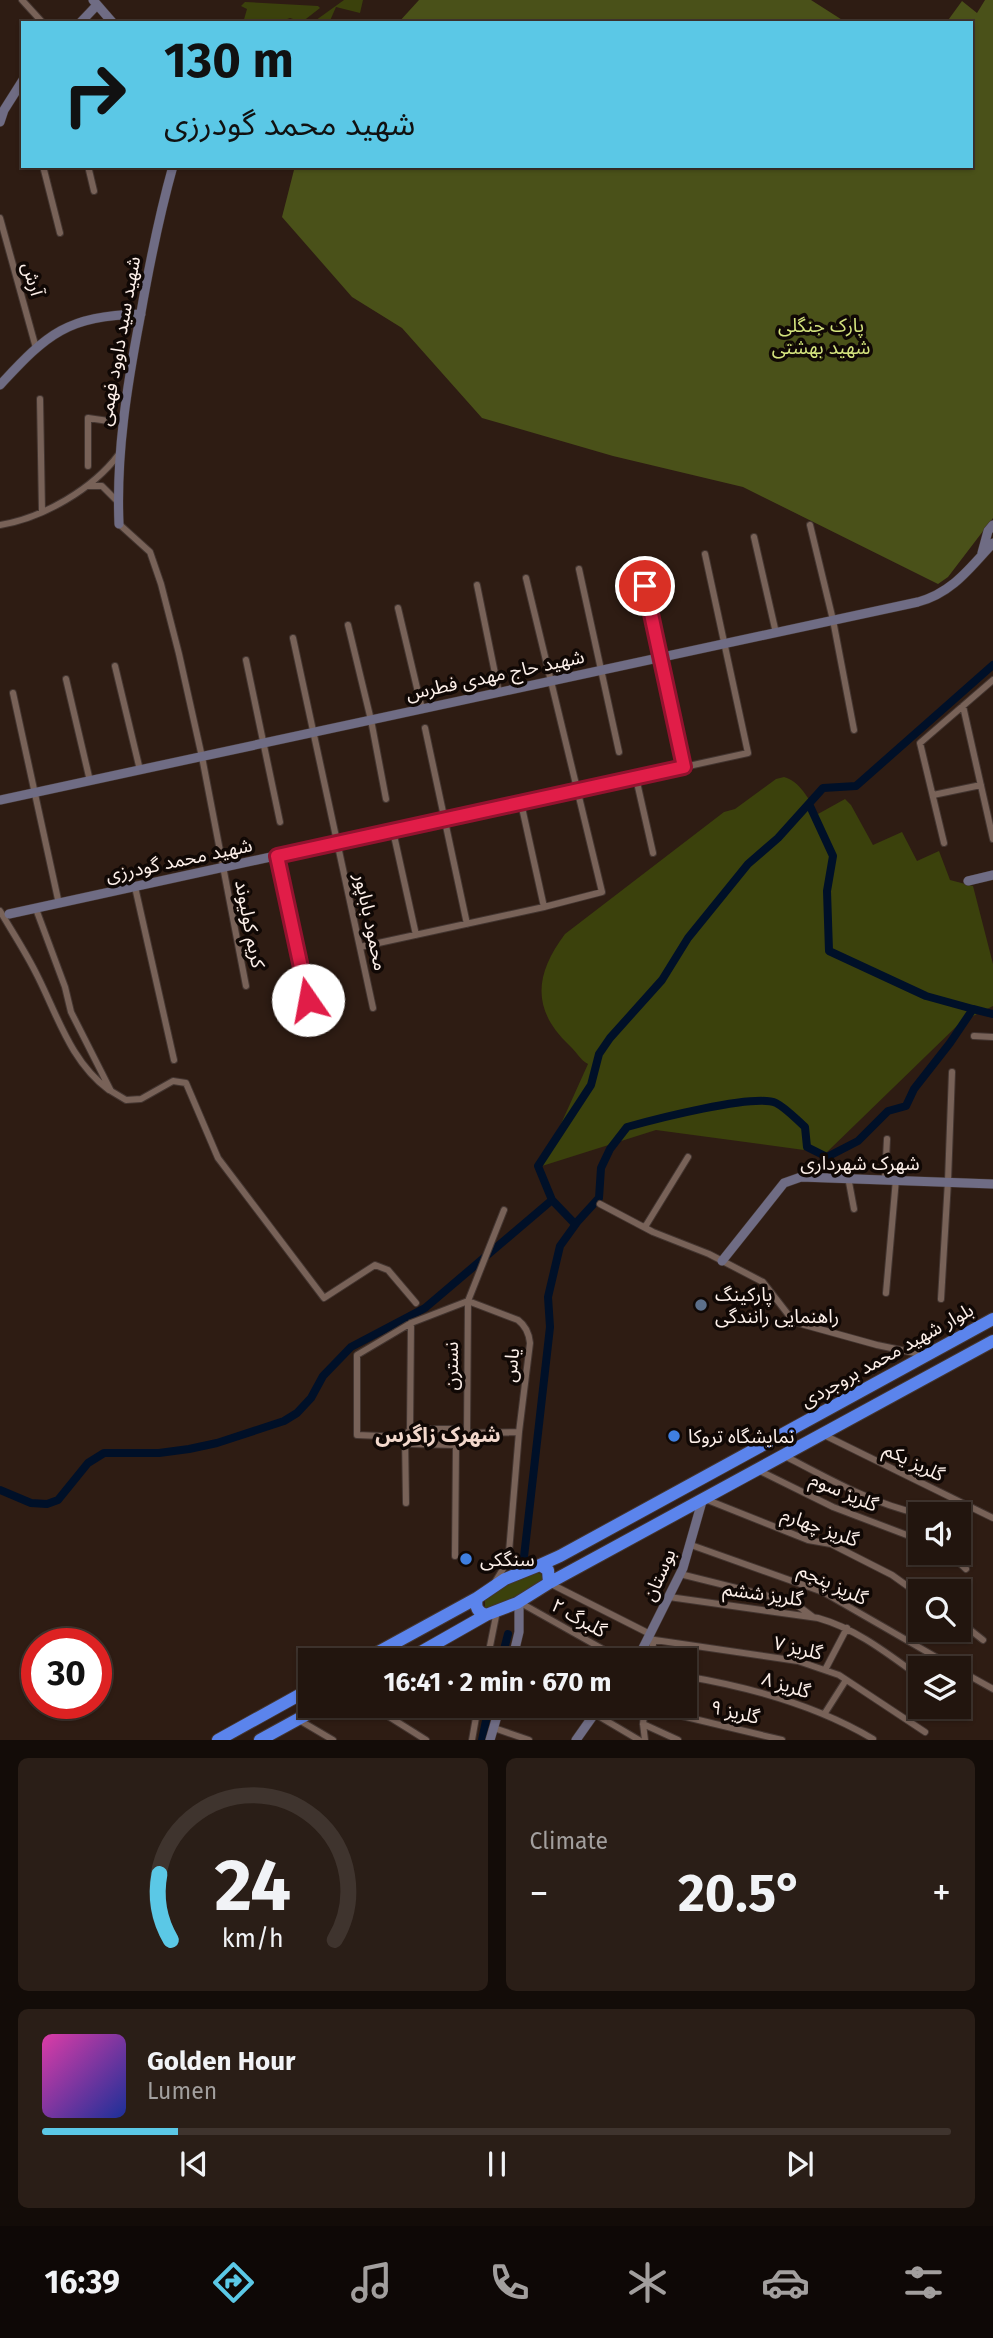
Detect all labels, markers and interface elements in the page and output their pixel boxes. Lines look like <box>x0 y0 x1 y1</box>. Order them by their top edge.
text: 130 m <box>164 31 294 90</box>
icon: right <box>49 49 140 140</box>
text: شهید محمد گودرزی <box>164 105 415 143</box>
street label: شهید سید داوود فهمی <box>93 254 145 428</box>
street label: آرش <box>17 260 49 300</box>
park label: پارک جنگلی شهید بهشتی <box>772 314 870 359</box>
pin <box>615 556 675 616</box>
icon: arrive <box>626 567 664 605</box>
street label: شهید حاج مهدی فطرس <box>404 645 587 707</box>
street label: شهید محمد گودرزی <box>104 833 254 887</box>
street label: محمود باباپور <box>348 870 393 973</box>
street label: کریم کولیوند <box>227 878 270 972</box>
position arrow <box>271 963 345 1037</box>
street label: شهرک شهرداری <box>800 1152 920 1175</box>
place label: پارکینگ راهنمایی رانندگی <box>715 1283 839 1328</box>
marker: پارکینگ راهنمایی رانندگی <box>693 1297 709 1313</box>
street label: بلوار شهید محمد بروجردی <box>797 1298 977 1412</box>
street label: نسترن <box>440 1342 463 1390</box>
street label: یاس <box>498 1347 524 1383</box>
district label: شهرک زاگرس <box>375 1422 501 1448</box>
place label: نمایشگاه تروکا <box>688 1425 794 1448</box>
marker: نمایشگاه تروکا <box>666 1428 682 1444</box>
street label: گلریز یکم <box>879 1437 949 1490</box>
street label: گلریز سوم <box>805 1467 883 1520</box>
street label: گلریز چهارم <box>777 1502 863 1555</box>
map controls <box>908 1502 971 1719</box>
button: sound <box>908 1502 971 1565</box>
street label: بوستان <box>637 1545 681 1605</box>
place label: سنگکی <box>480 1548 535 1571</box>
marker: سنگکی <box>458 1551 474 1567</box>
street label: گلریز پنجم <box>793 1558 872 1613</box>
street label: گلریز ششم <box>721 1577 806 1614</box>
button: search <box>908 1579 971 1642</box>
street label: گلبرگ ۲ <box>547 1594 612 1643</box>
speed limit sign: 30 <box>21 1628 112 1719</box>
street label: گلریز ۷ <box>771 1631 826 1665</box>
button: layers <box>908 1656 971 1719</box>
text: 16:41 · 2 min · 670 m <box>384 1667 612 1698</box>
street label: گلریز ۸ <box>759 1667 814 1704</box>
street label: گلریز ۹ <box>708 1695 763 1729</box>
text: Climate <box>530 1827 608 1855</box>
text: 24 <box>214 1843 291 1930</box>
text: 20.5° <box>678 1862 803 1925</box>
text: − <box>530 1870 549 1916</box>
text: + <box>932 1870 951 1916</box>
text: km/h <box>222 1924 284 1954</box>
text: Golden Hour <box>147 2046 295 2077</box>
text: Lumen <box>147 2077 217 2105</box>
icon: previous <box>175 2145 213 2183</box>
icon: pause <box>478 2145 516 2183</box>
icon: next <box>781 2145 819 2183</box>
icon: directions <box>209 2258 258 2307</box>
icon: music <box>347 2258 396 2307</box>
icon: phone <box>485 2258 534 2307</box>
icon: climate <box>623 2258 672 2307</box>
icon: car <box>761 2258 810 2307</box>
icon: filters <box>899 2258 948 2307</box>
text: 16:39 <box>45 2263 120 2301</box>

